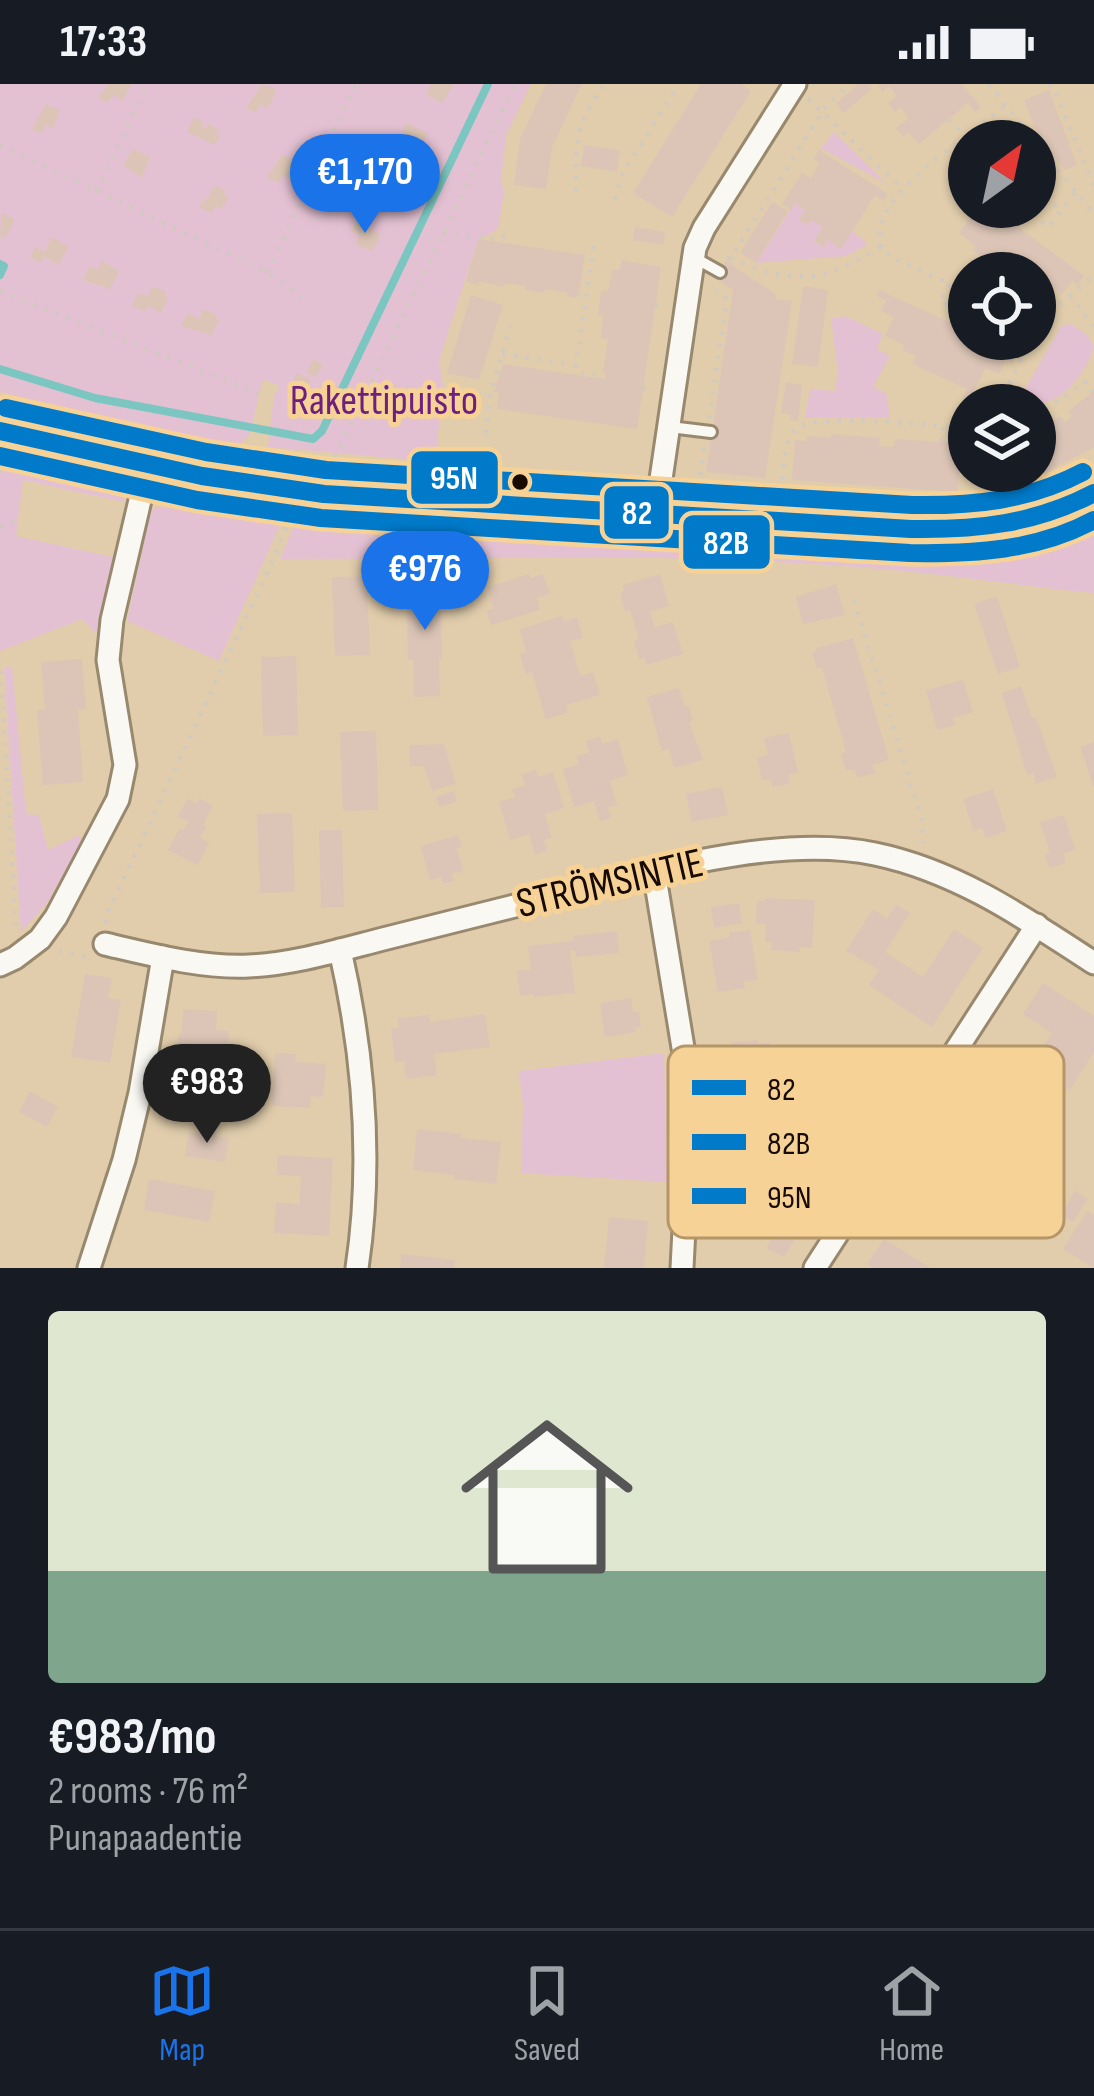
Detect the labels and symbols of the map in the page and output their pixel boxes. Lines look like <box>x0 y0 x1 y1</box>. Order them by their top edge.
north arrow <box>948 120 1056 228</box>
pin: €1,170 <box>267 134 463 236</box>
park label: Rakettipuisto <box>290 376 478 427</box>
line badge: 95N <box>409 449 500 506</box>
text: 95N <box>430 459 478 499</box>
unlabelled marker <box>509 471 531 493</box>
line badge: 82 <box>602 484 671 541</box>
text: 82 <box>622 494 652 534</box>
line badge: 82B <box>681 513 772 571</box>
text: 82B <box>703 524 749 564</box>
pin: €976 <box>354 531 496 633</box>
street label: STRÖMSINTIE <box>512 838 708 930</box>
pin: €983 <box>136 1044 278 1146</box>
legend <box>668 1046 1064 1238</box>
text: 82 <box>767 1070 796 1110</box>
text: 82B <box>767 1124 810 1164</box>
text: 95N <box>767 1178 812 1218</box>

